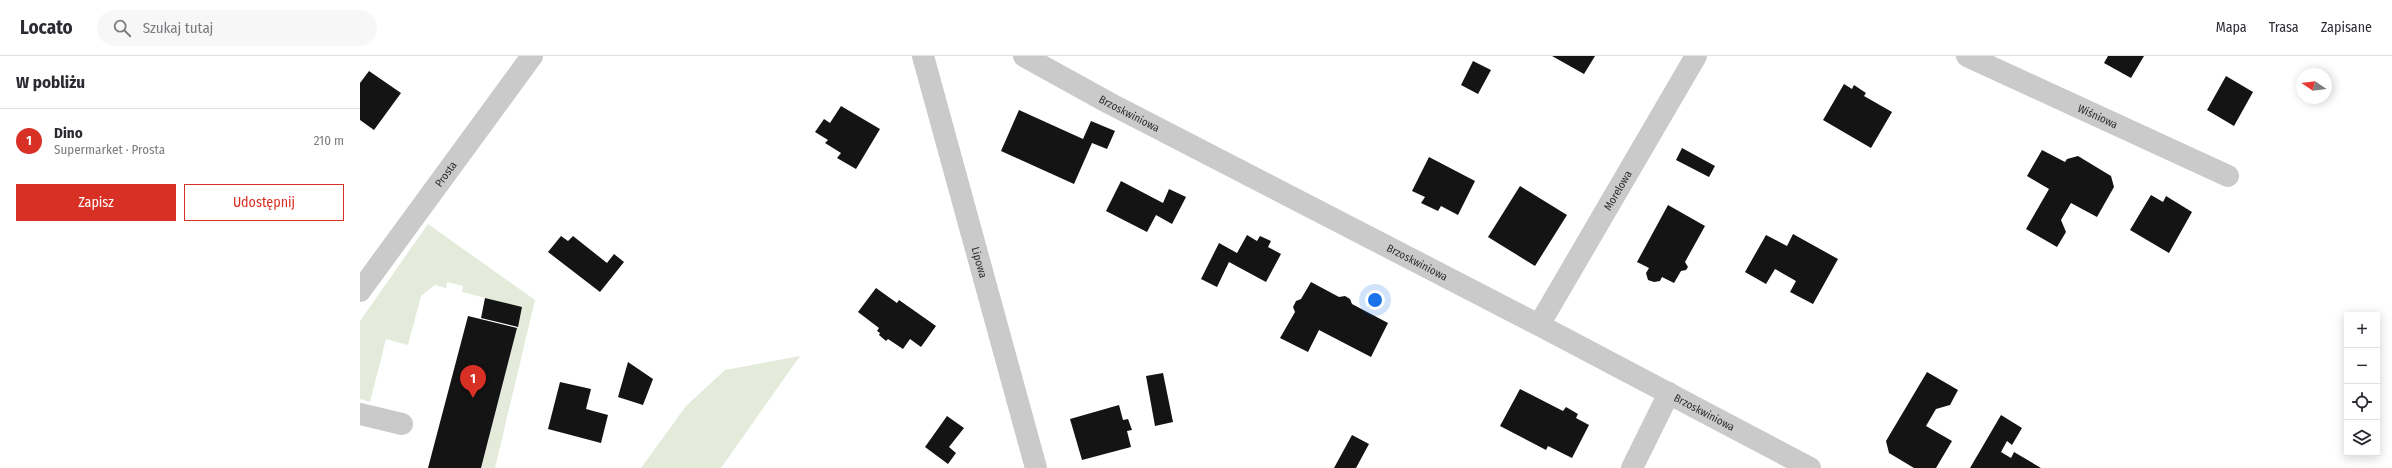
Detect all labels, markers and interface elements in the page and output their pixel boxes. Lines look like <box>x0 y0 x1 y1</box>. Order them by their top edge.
search box <box>97 10 377 46</box>
text: Locato <box>20 16 73 39</box>
icon: search <box>111 17 133 39</box>
text: Szukaj tutaj <box>143 19 213 37</box>
text: Mapa <box>2216 19 2247 36</box>
text: Trasa <box>2269 19 2299 36</box>
text: Zapisane <box>2321 19 2372 36</box>
north arrow <box>2296 68 2332 104</box>
text: W pobliżu <box>16 72 85 93</box>
street label: Brzoskwiniowa <box>1097 92 1162 135</box>
street label: Wiśniowa <box>2076 101 2120 131</box>
text: Dino <box>54 124 83 142</box>
text: 1 <box>26 133 32 148</box>
text: 210 m <box>314 133 344 148</box>
text: Supermarket · Prosta <box>54 142 165 157</box>
street label: Prosta <box>432 159 459 189</box>
street label: Morelowa <box>1601 168 1634 212</box>
button: Zapisz <box>16 184 176 221</box>
button: Udostępnij <box>184 184 344 221</box>
street label: Brzoskwiniowa <box>1385 241 1450 283</box>
street label: Lipowa <box>969 245 990 279</box>
your location <box>1365 290 1385 310</box>
map controls <box>2344 312 2380 456</box>
button: + <box>2344 312 2380 348</box>
button: − <box>2344 348 2380 384</box>
pin: 1 <box>460 365 486 398</box>
button: locate <box>2344 384 2380 420</box>
street label: Brzoskwiniowa <box>1672 391 1737 434</box>
button: layers <box>2344 420 2380 456</box>

